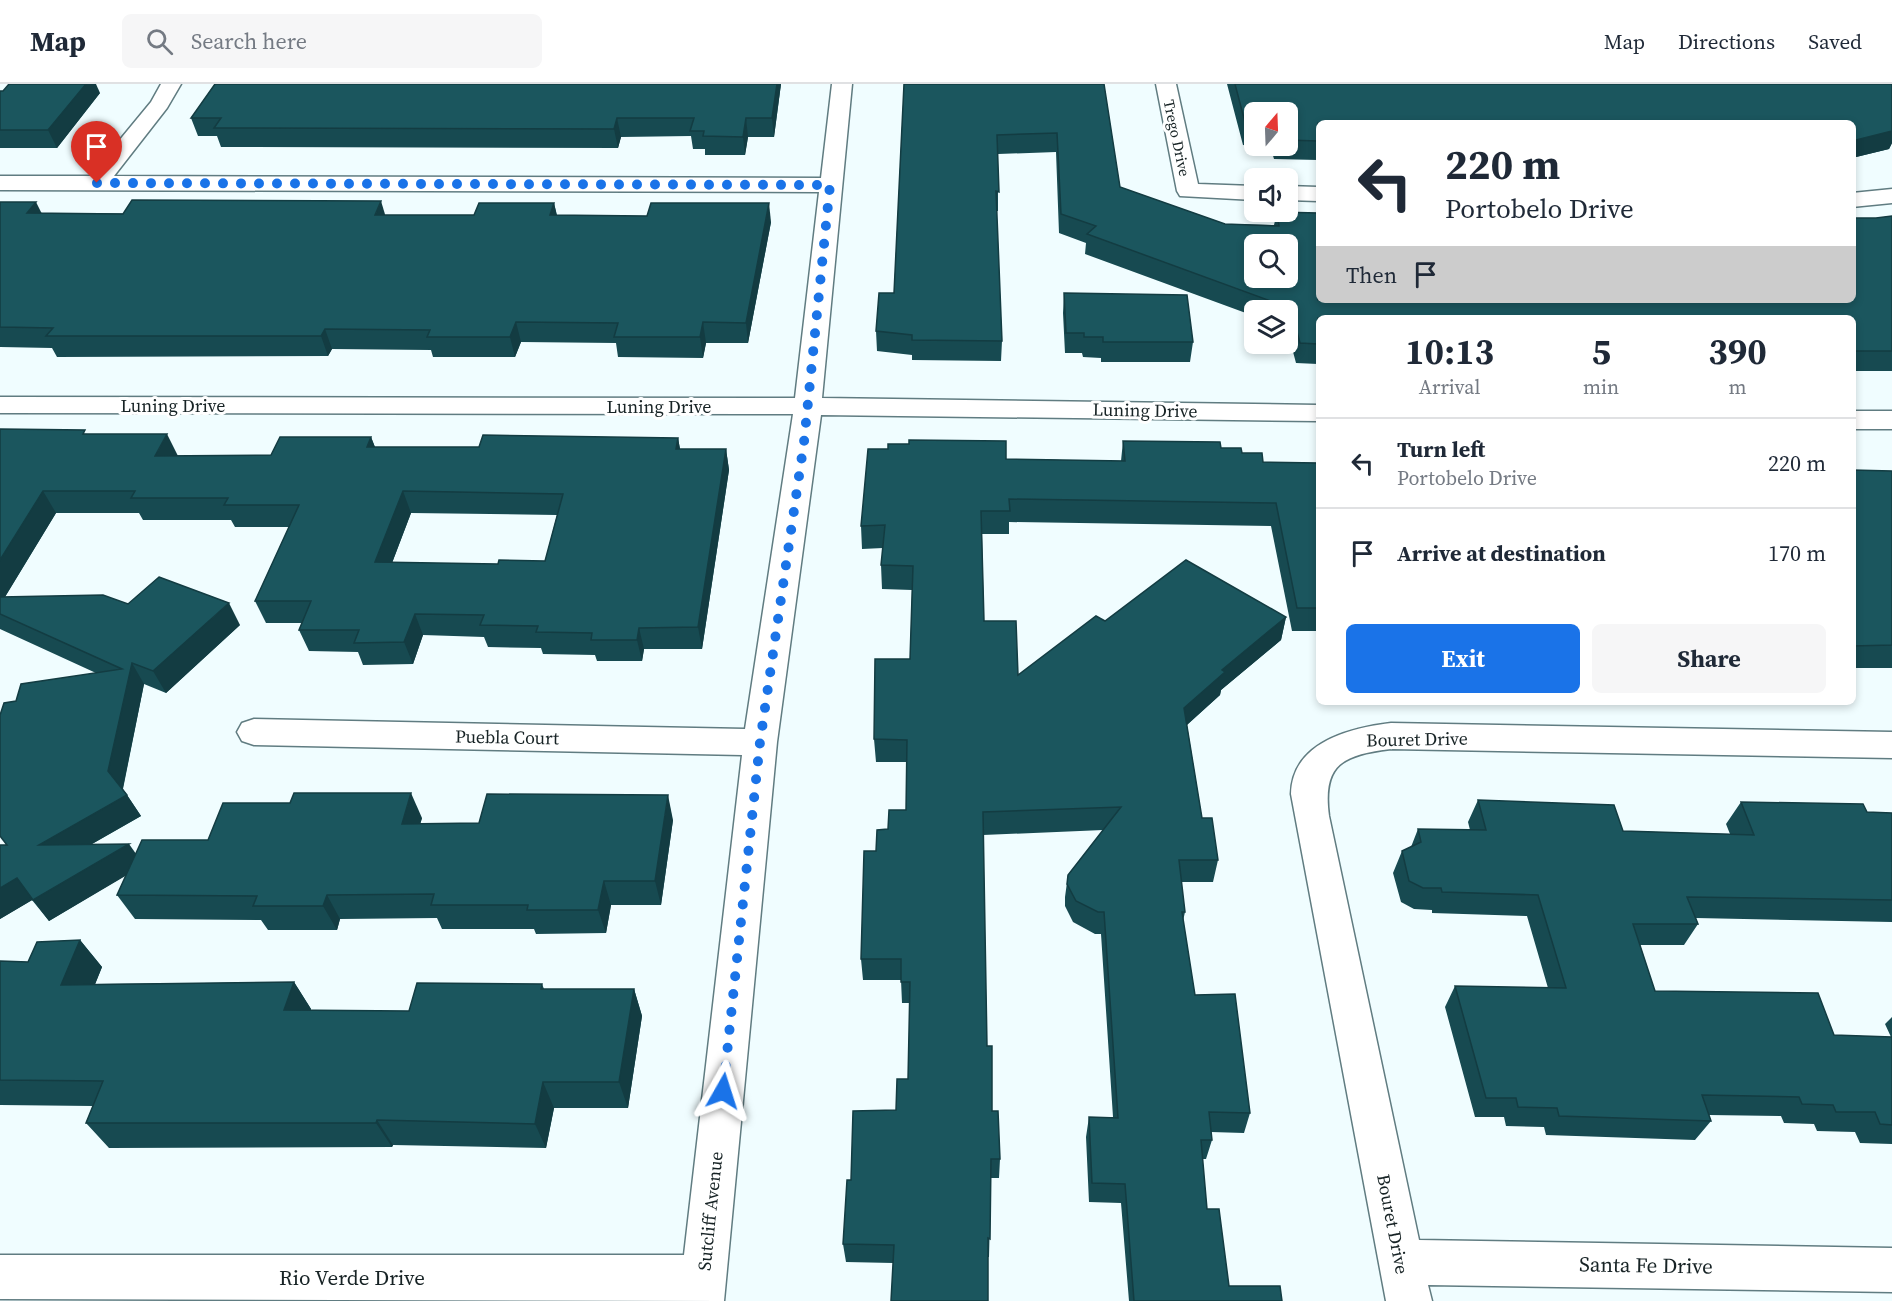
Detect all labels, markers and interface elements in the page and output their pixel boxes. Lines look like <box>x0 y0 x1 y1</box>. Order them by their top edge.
search box <box>122 14 542 68</box>
text: Map <box>30 22 86 60</box>
icon: search <box>143 25 176 58</box>
text: Search here <box>191 26 307 56</box>
text: Map <box>1604 27 1645 56</box>
text: Directions <box>1678 27 1775 56</box>
text: Saved <box>1808 27 1862 56</box>
street label: Trego Drive <box>1159 98 1195 179</box>
north arrow <box>1244 102 1298 156</box>
map controls <box>1244 102 1298 354</box>
pin <box>71 121 122 183</box>
icon: arrive <box>80 130 113 163</box>
text: 220 m <box>1445 135 1560 193</box>
icon: left <box>1346 144 1424 222</box>
button: sound <box>1244 168 1298 222</box>
text: Portobelo Drive <box>1445 190 1634 227</box>
button: search <box>1244 234 1298 288</box>
icon: arrive <box>1409 258 1442 291</box>
text: Then <box>1346 260 1397 290</box>
button: layers <box>1244 300 1298 354</box>
text: 10:13 <box>1405 327 1494 376</box>
text: 5 <box>1591 327 1611 376</box>
text: 390 <box>1708 327 1767 376</box>
text: Arrival <box>1419 373 1480 401</box>
text: min <box>1583 373 1619 401</box>
text: m <box>1729 373 1747 401</box>
street label: Luning Drive <box>121 393 225 418</box>
street label: Luning Drive <box>607 394 711 419</box>
street label: Luning Drive <box>1092 397 1198 423</box>
text: Turn left <box>1397 434 1485 464</box>
icon: left <box>1346 447 1379 480</box>
text: 220 m <box>1768 448 1826 478</box>
text: Portobelo Drive <box>1397 464 1537 492</box>
icon: arrive <box>1346 537 1379 570</box>
text: Arrive at destination <box>1397 538 1606 568</box>
text: 170 m <box>1768 538 1826 568</box>
button: Exit <box>1346 624 1580 693</box>
button: Share <box>1592 624 1826 693</box>
street label: Puebla Court <box>455 724 559 750</box>
street label: Bouret Drive <box>1366 726 1468 752</box>
position arrow <box>691 1059 755 1123</box>
street label: Sutcliff Avenue <box>691 1150 729 1272</box>
street label: Bouret Drive <box>1371 1172 1415 1276</box>
street label: Santa Fe Drive <box>1579 1249 1713 1281</box>
street label: Rio Verde Drive <box>279 1263 425 1292</box>

